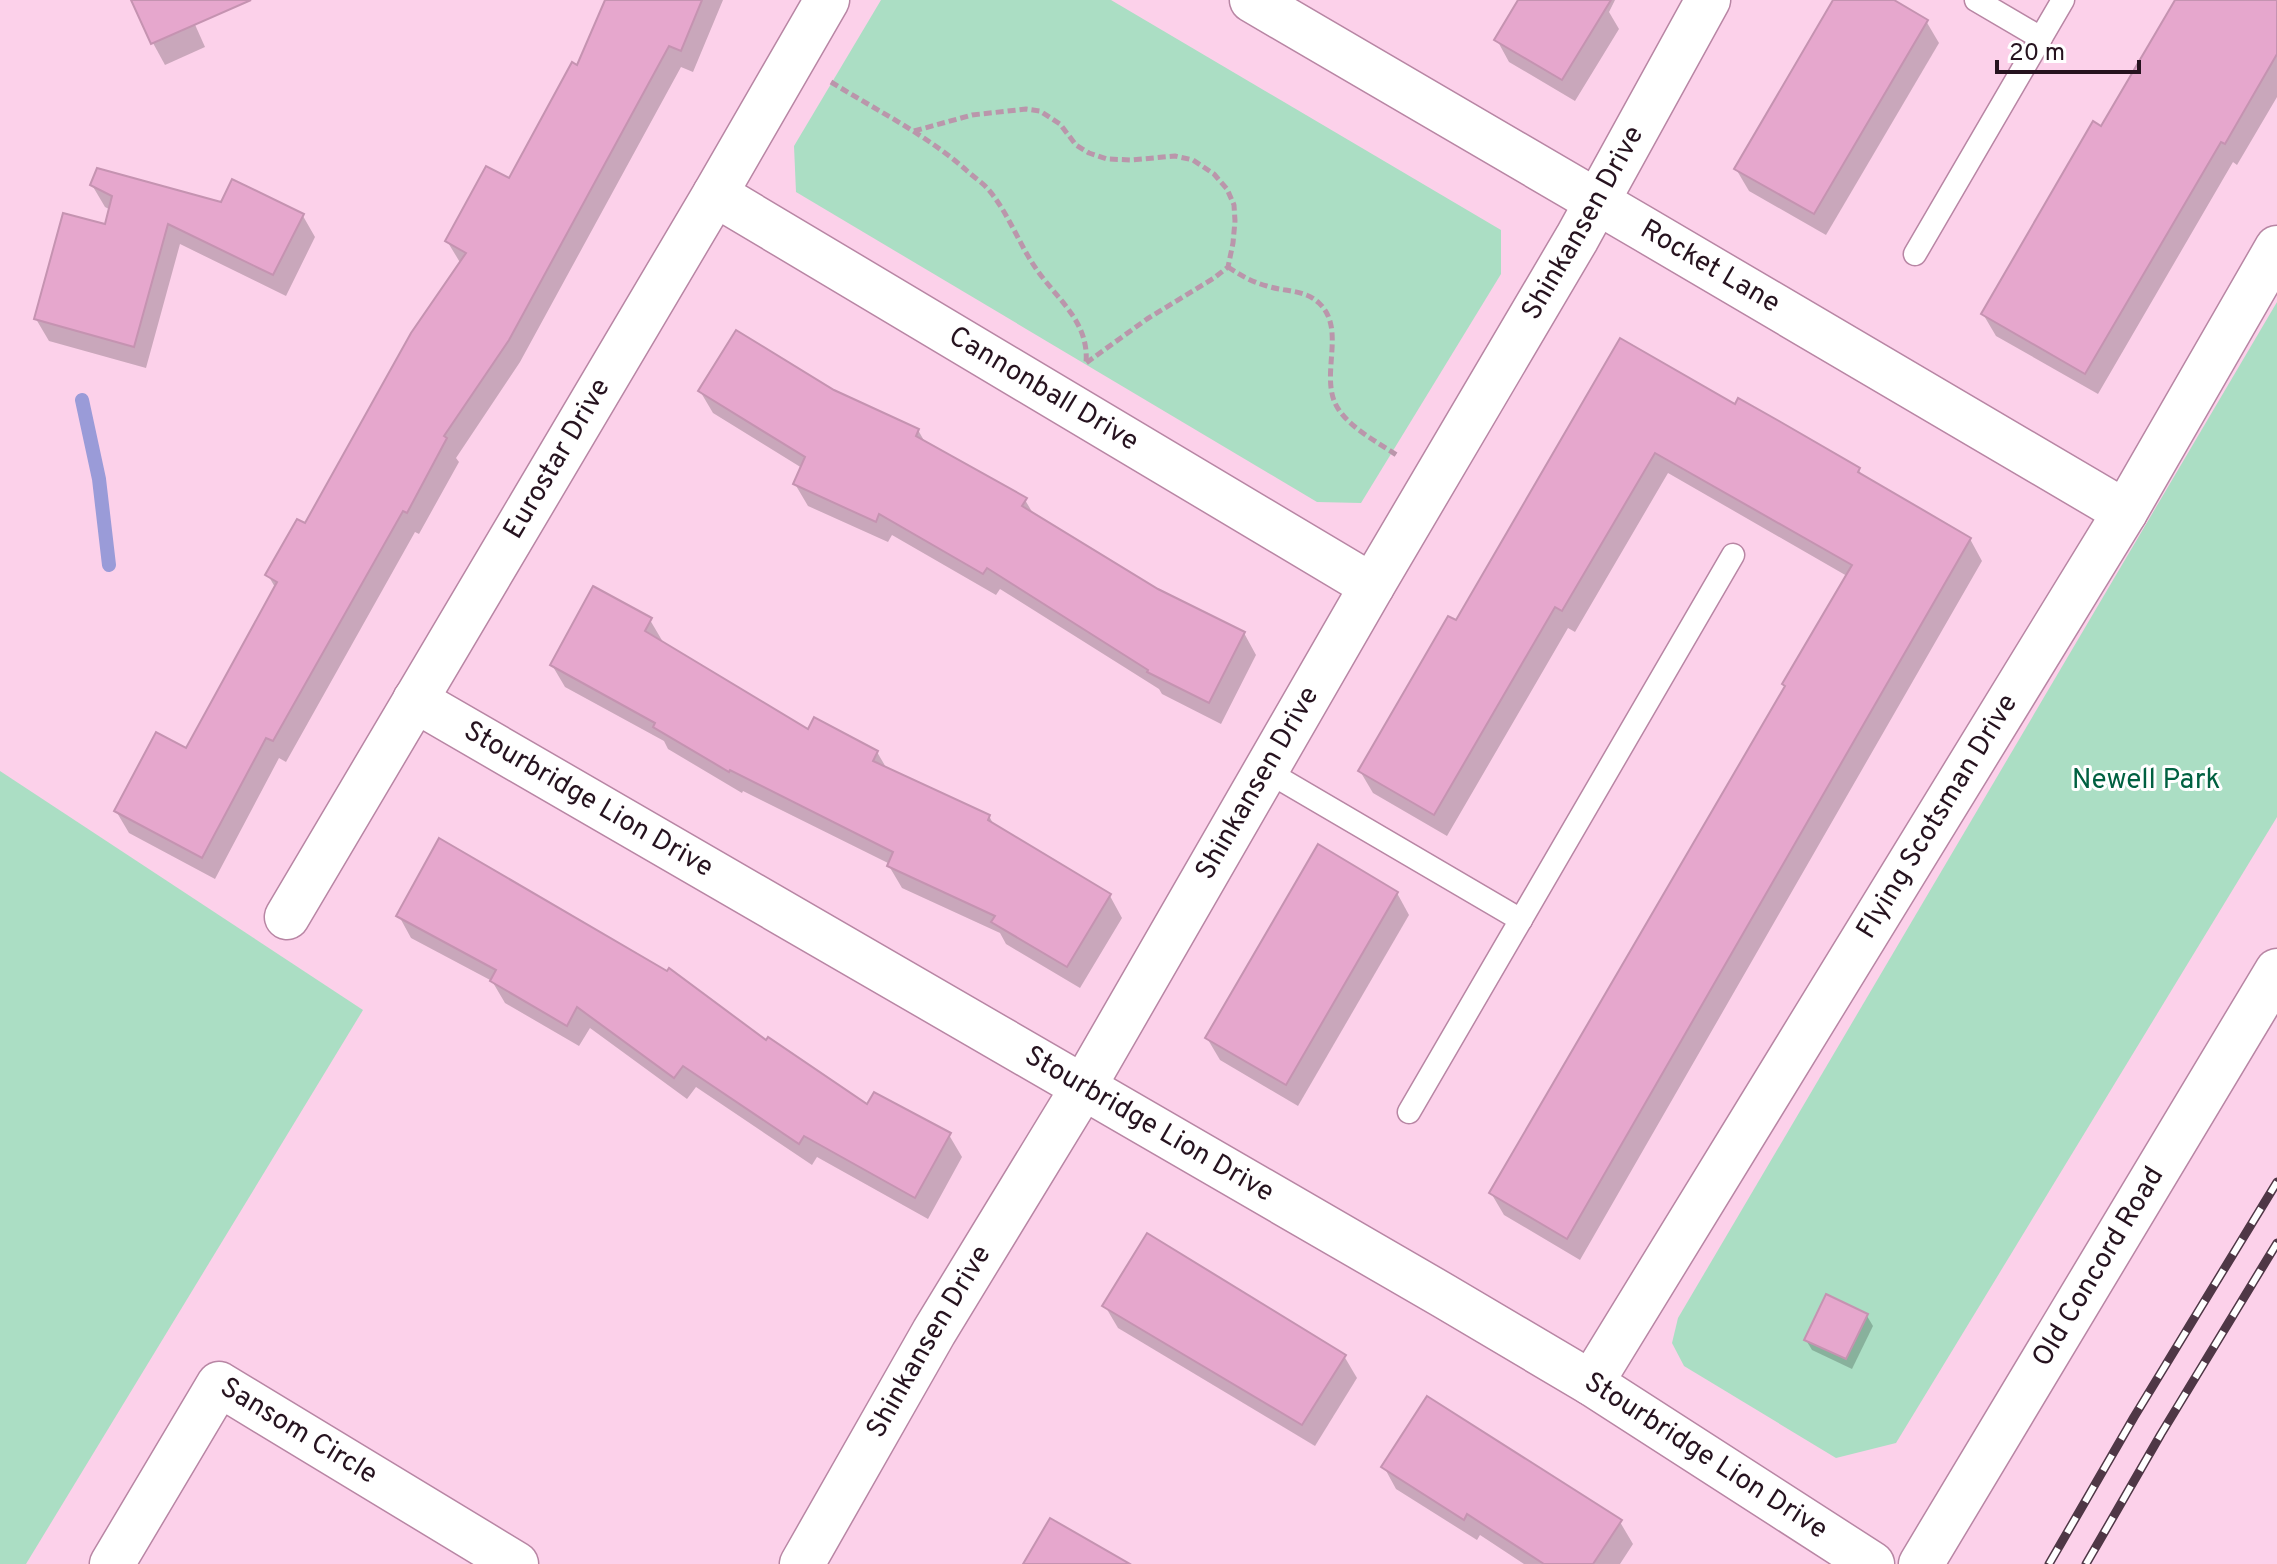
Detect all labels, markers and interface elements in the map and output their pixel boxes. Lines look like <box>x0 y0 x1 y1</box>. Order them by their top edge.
scale bar <box>1997 24 2139 74</box>
text: 20 m <box>2009 39 2065 69</box>
street label: Shinkansen Drive <box>1514 120 1653 327</box>
street label: Rocket Lane <box>1633 212 1786 322</box>
street label: Cannonball Drive <box>941 319 1145 460</box>
street label: Eurostar Drive <box>497 372 619 546</box>
street label: Shinkansen Drive <box>1188 680 1328 887</box>
street label: Flying Scotsman Drive <box>1849 688 2027 946</box>
street label: Stourbridge Lion Drive <box>457 714 719 887</box>
park label: Newell Park <box>2072 763 2220 799</box>
street label: Stourbridge Lion Drive <box>1017 1039 1280 1211</box>
street label: Old Concord Road <box>2025 1161 2173 1374</box>
street label: Shinkansen Drive <box>859 1239 1000 1445</box>
street label: Stourbridge Lion Drive <box>1577 1365 1834 1548</box>
street label: Sansom Circle <box>213 1370 384 1494</box>

